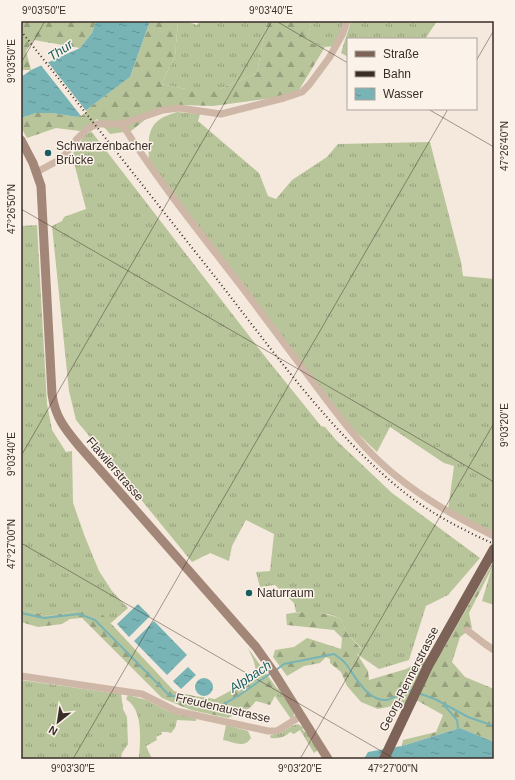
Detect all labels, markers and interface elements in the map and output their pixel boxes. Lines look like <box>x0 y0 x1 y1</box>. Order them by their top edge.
text: 9°03'50"E <box>22 5 66 16</box>
text: 9°03'40"E <box>249 5 293 16</box>
water label: Thur <box>45 36 76 64</box>
legend <box>347 38 477 110</box>
text: 9°03'50"E <box>6 39 17 83</box>
text: Straße <box>383 47 419 61</box>
text: Bahn <box>383 67 411 81</box>
text: Wasser <box>383 87 423 101</box>
text: 47°26'40"N <box>499 121 510 171</box>
place label: Schwarzenbacher Brücke <box>56 139 152 167</box>
marker: Schwarzenbacher Brücke <box>43 148 53 158</box>
text: 47°26'50"N <box>6 184 17 234</box>
text: 9°03'20"E <box>499 403 510 447</box>
text: 9°03'40"E <box>6 432 17 476</box>
street label: Flawilerstrasse <box>83 434 147 504</box>
text: 47°27'00"N <box>6 519 17 569</box>
place label: Naturraum <box>257 586 314 600</box>
marker: Naturraum <box>244 588 254 598</box>
street label: Georg-Rennerstrasse <box>377 624 442 734</box>
water label: Alpbach <box>226 657 274 696</box>
street label: Freudenaustrasse <box>174 690 272 726</box>
north arrow <box>38 702 78 742</box>
text: N <box>47 723 59 738</box>
text: 9°03'30"E <box>51 763 95 774</box>
text: 9°03'20"E <box>278 763 322 774</box>
text: 47°27'00"N <box>368 763 418 774</box>

